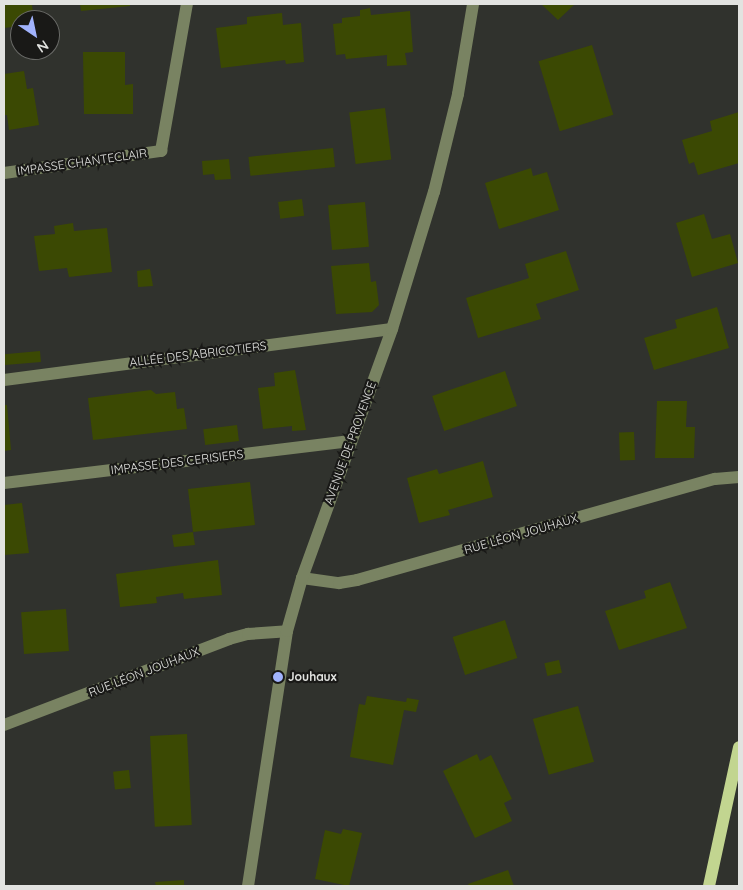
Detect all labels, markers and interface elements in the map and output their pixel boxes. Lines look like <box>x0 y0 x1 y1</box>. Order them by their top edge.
north arrow <box>10 10 60 60</box>
text: N <box>34 36 52 57</box>
street label: IMPASSE CHANTECLAIR <box>16 146 148 178</box>
street label: ALLÉE DES ABRICOTIERS <box>129 338 267 370</box>
street label: AVENUE DE PROVENCE <box>321 380 379 506</box>
street label: IMPASSE DES CERISIERS <box>110 447 244 477</box>
street label: RUE LÉON JOUHAUX <box>462 511 580 557</box>
street label: RUE LÉON JOUHAUX <box>87 644 201 700</box>
place label: Jouhaux <box>288 670 336 684</box>
marker: Jouhaux <box>272 671 284 683</box>

